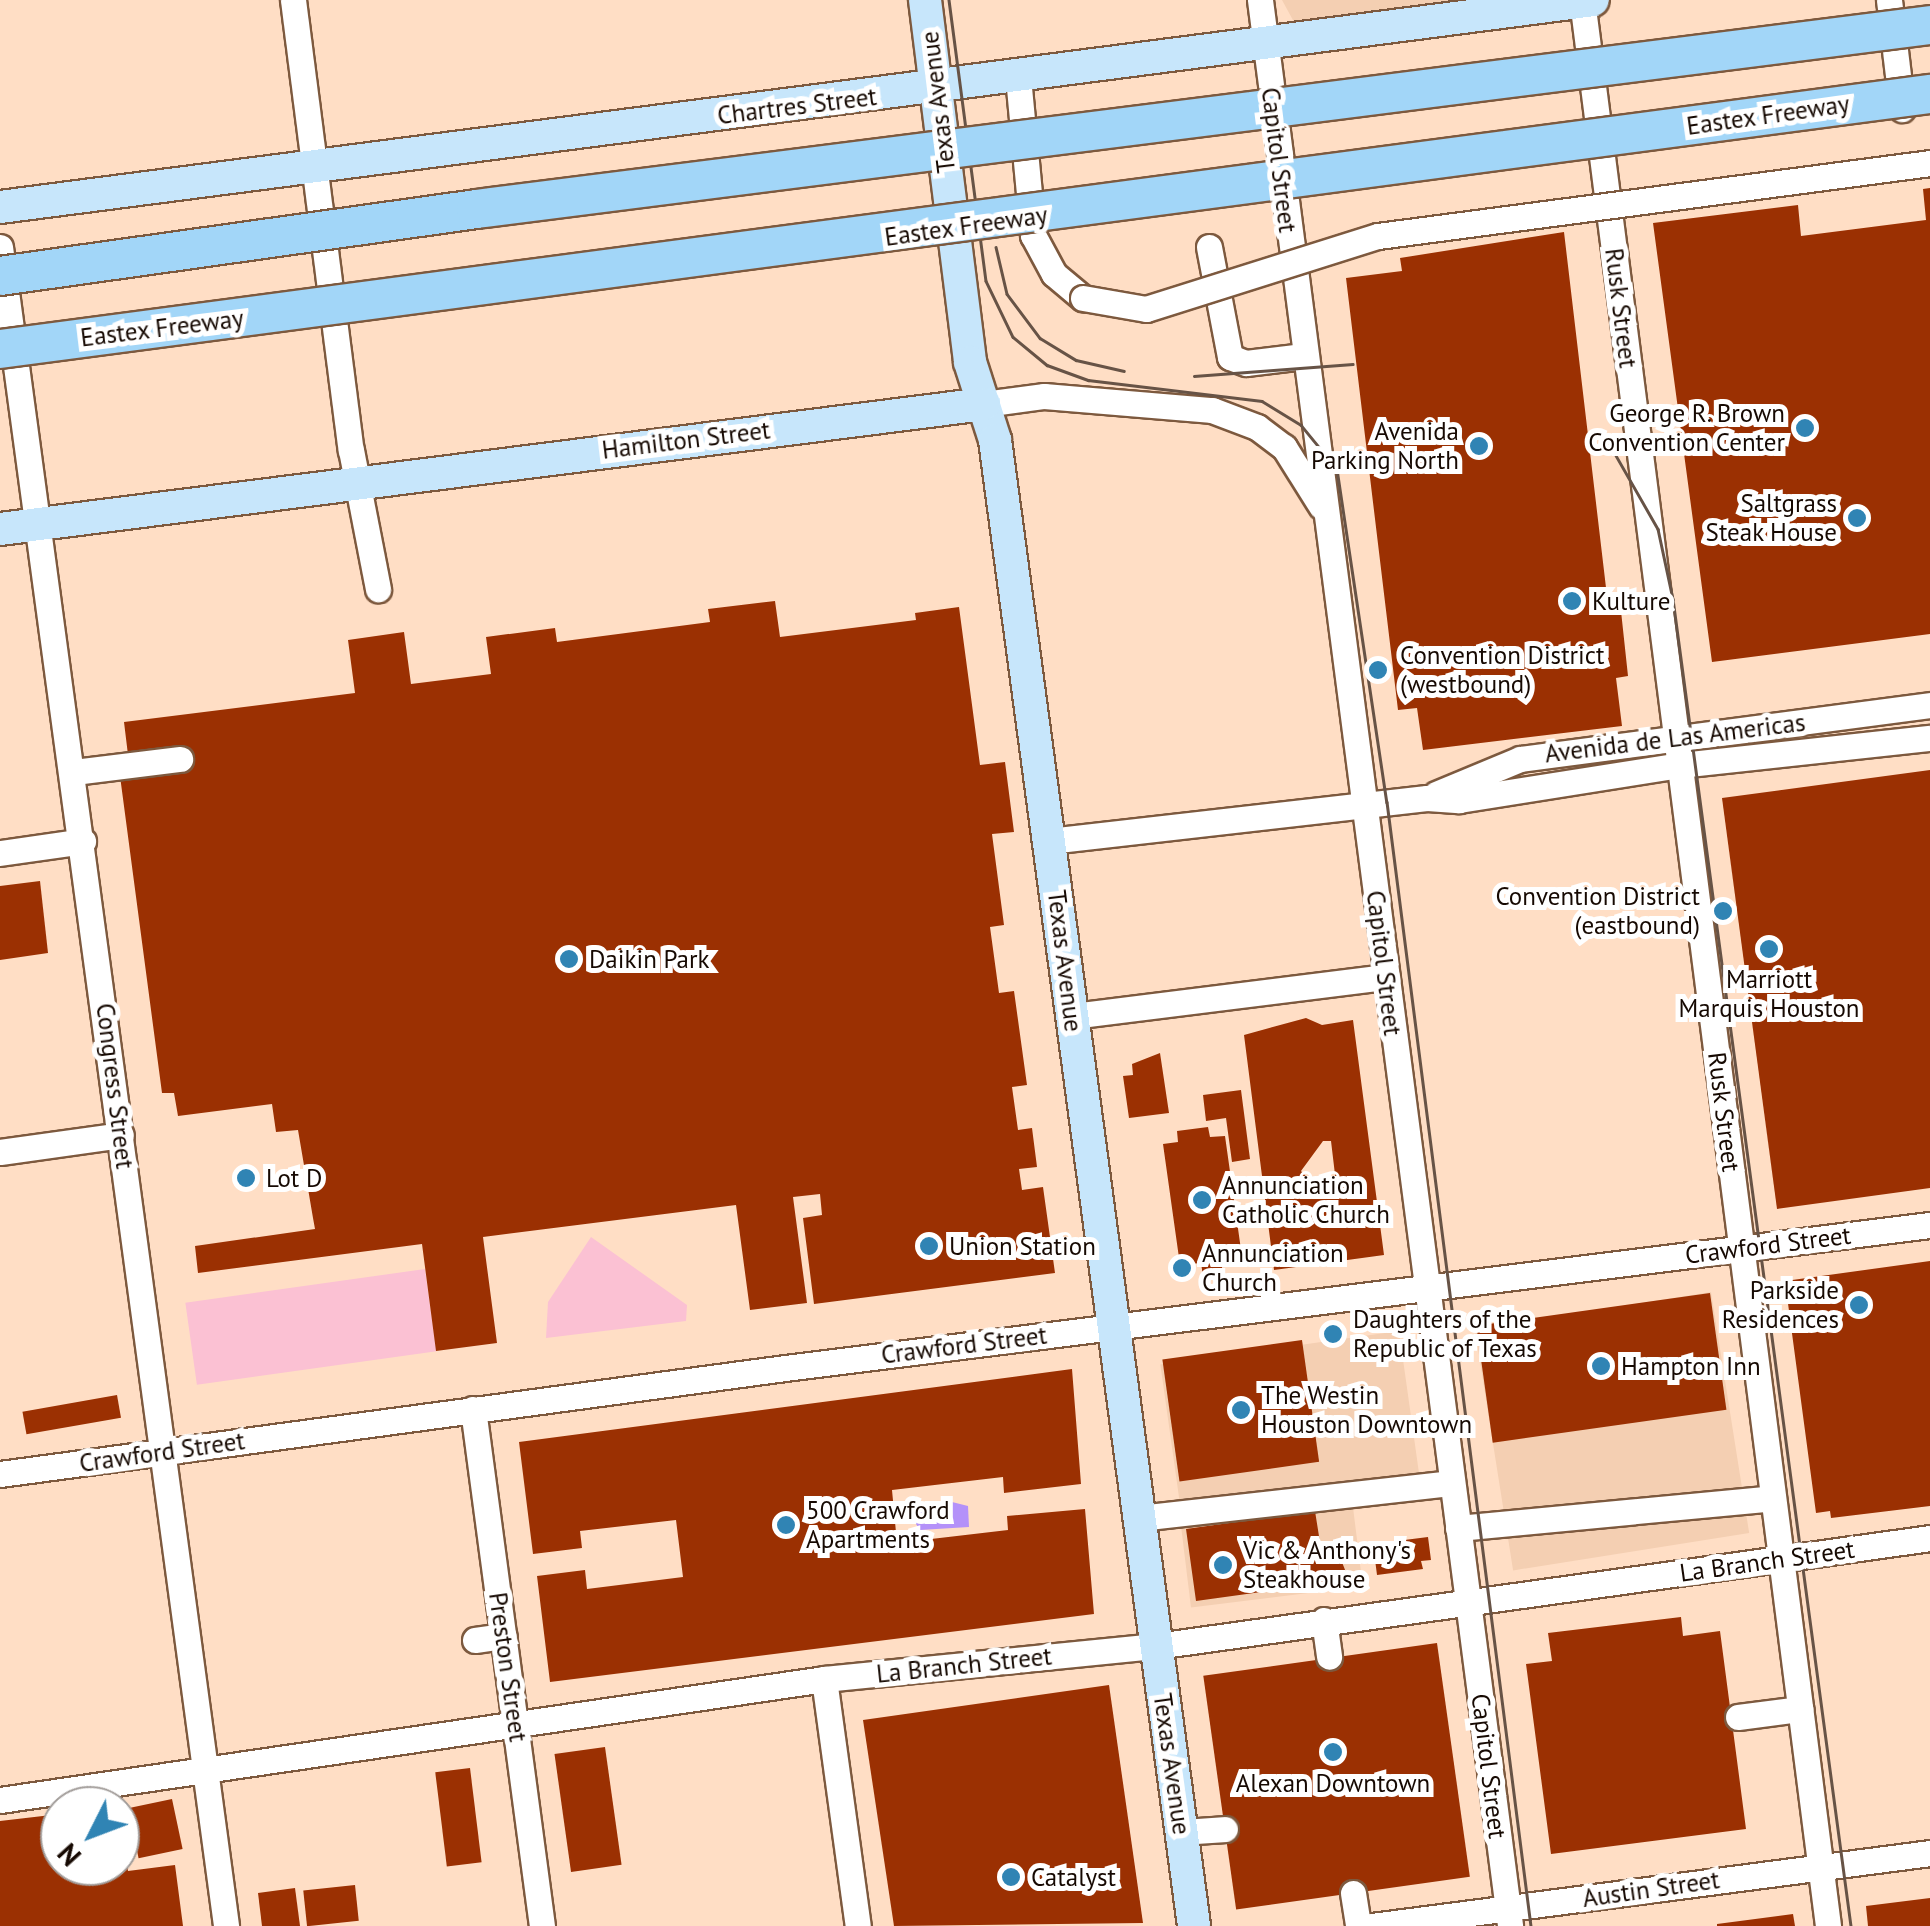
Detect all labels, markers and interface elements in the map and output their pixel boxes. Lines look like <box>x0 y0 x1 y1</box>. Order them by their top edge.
street label: Texas Avenue <box>914 29 962 175</box>
street label: Chartres Street <box>716 81 878 131</box>
street label: Capitol Street <box>1255 86 1303 234</box>
street label: Eastex Freeway <box>1684 89 1852 141</box>
street label: Eastex Freeway <box>882 200 1050 252</box>
street label: Rusk Street <box>1599 246 1643 370</box>
street label: Eastex Freeway <box>78 303 246 353</box>
place label: George R. Brown Convention Center <box>1588 399 1785 458</box>
street label: Hamilton Street <box>600 415 772 465</box>
place label: Avenida Parking North <box>1311 417 1459 476</box>
marker: George R. Brown Convention Center <box>1794 417 1816 439</box>
marker: Avenida Parking North <box>1468 435 1490 457</box>
place label: Saltgrass Steak House <box>1705 489 1837 548</box>
marker: Saltgrass Steak House <box>1846 507 1868 529</box>
place label: Kulture <box>1592 586 1670 616</box>
marker: Kulture <box>1561 590 1583 612</box>
place label: Convention District (westbound) <box>1400 641 1605 700</box>
marker: Convention District (westbound) <box>1365 657 1391 683</box>
street label: Avenida de Las Americas <box>1543 707 1807 769</box>
place label: Convention District (eastbound) <box>1495 882 1700 941</box>
street label: Texas Avenue <box>1041 888 1089 1034</box>
street label: Capitol Street <box>1360 889 1408 1037</box>
marker: Convention District (eastbound) <box>1710 898 1736 924</box>
marker: Marriott Marquis Houston <box>1758 938 1780 960</box>
place label: Daikin Park <box>589 944 709 974</box>
marker: Daikin Park <box>558 948 580 970</box>
place label: Marriott Marquis Houston <box>1679 965 1859 1024</box>
street label: Congress Street <box>90 1001 140 1171</box>
street label: Rusk Street <box>1702 1050 1746 1174</box>
place label: Lot D <box>266 1163 322 1193</box>
marker: Lot D <box>235 1167 257 1189</box>
place label: Annunciation Catholic Church <box>1222 1171 1391 1230</box>
marker: Annunciation Catholic Church <box>1191 1189 1213 1211</box>
street label: Crawford Street <box>1683 1220 1853 1270</box>
place label: Union Station <box>949 1231 1096 1261</box>
marker: Union Station <box>918 1235 940 1257</box>
place label: Annunciation Church <box>1202 1239 1344 1298</box>
marker: Annunciation Church <box>1171 1257 1193 1279</box>
place label: Parkside Residences <box>1722 1276 1839 1335</box>
marker: Parkside Residences <box>1848 1294 1870 1316</box>
place label: Daughters of the Republic of Texas <box>1353 1305 1538 1364</box>
street label: Crawford Street <box>879 1320 1049 1370</box>
marker: Daughters of the Republic of Texas <box>1322 1323 1344 1345</box>
place label: Hampton Inn <box>1621 1351 1761 1381</box>
marker: Hampton Inn <box>1590 1355 1612 1377</box>
place label: The Westin Houston Downtown <box>1261 1381 1472 1440</box>
marker: The Westin Houston Downtown <box>1230 1399 1252 1421</box>
street label: Crawford Street <box>77 1426 247 1478</box>
place label: 500 Crawford Apartments <box>806 1496 950 1555</box>
marker: 500 Crawford Apartments <box>775 1514 797 1536</box>
street label: La Branch Street <box>1678 1534 1856 1588</box>
place label: Vic & Anthony's Steakhouse <box>1243 1536 1412 1595</box>
marker: Vic & Anthony's Steakhouse <box>1212 1554 1234 1576</box>
street label: Preston Street <box>483 1590 533 1744</box>
street label: La Branch Street <box>875 1641 1053 1689</box>
street label: Texas Avenue <box>1147 1691 1197 1837</box>
street label: Capitol Street <box>1465 1692 1513 1840</box>
marker: Alexan Downtown <box>1322 1741 1344 1763</box>
place label: Alexan Downtown <box>1236 1768 1430 1798</box>
north arrow <box>40 1786 140 1886</box>
text: N <box>49 1836 89 1874</box>
place label: Catalyst <box>1031 1862 1116 1892</box>
street label: Austin Street <box>1581 1865 1721 1913</box>
marker: Catalyst <box>1000 1866 1022 1888</box>

